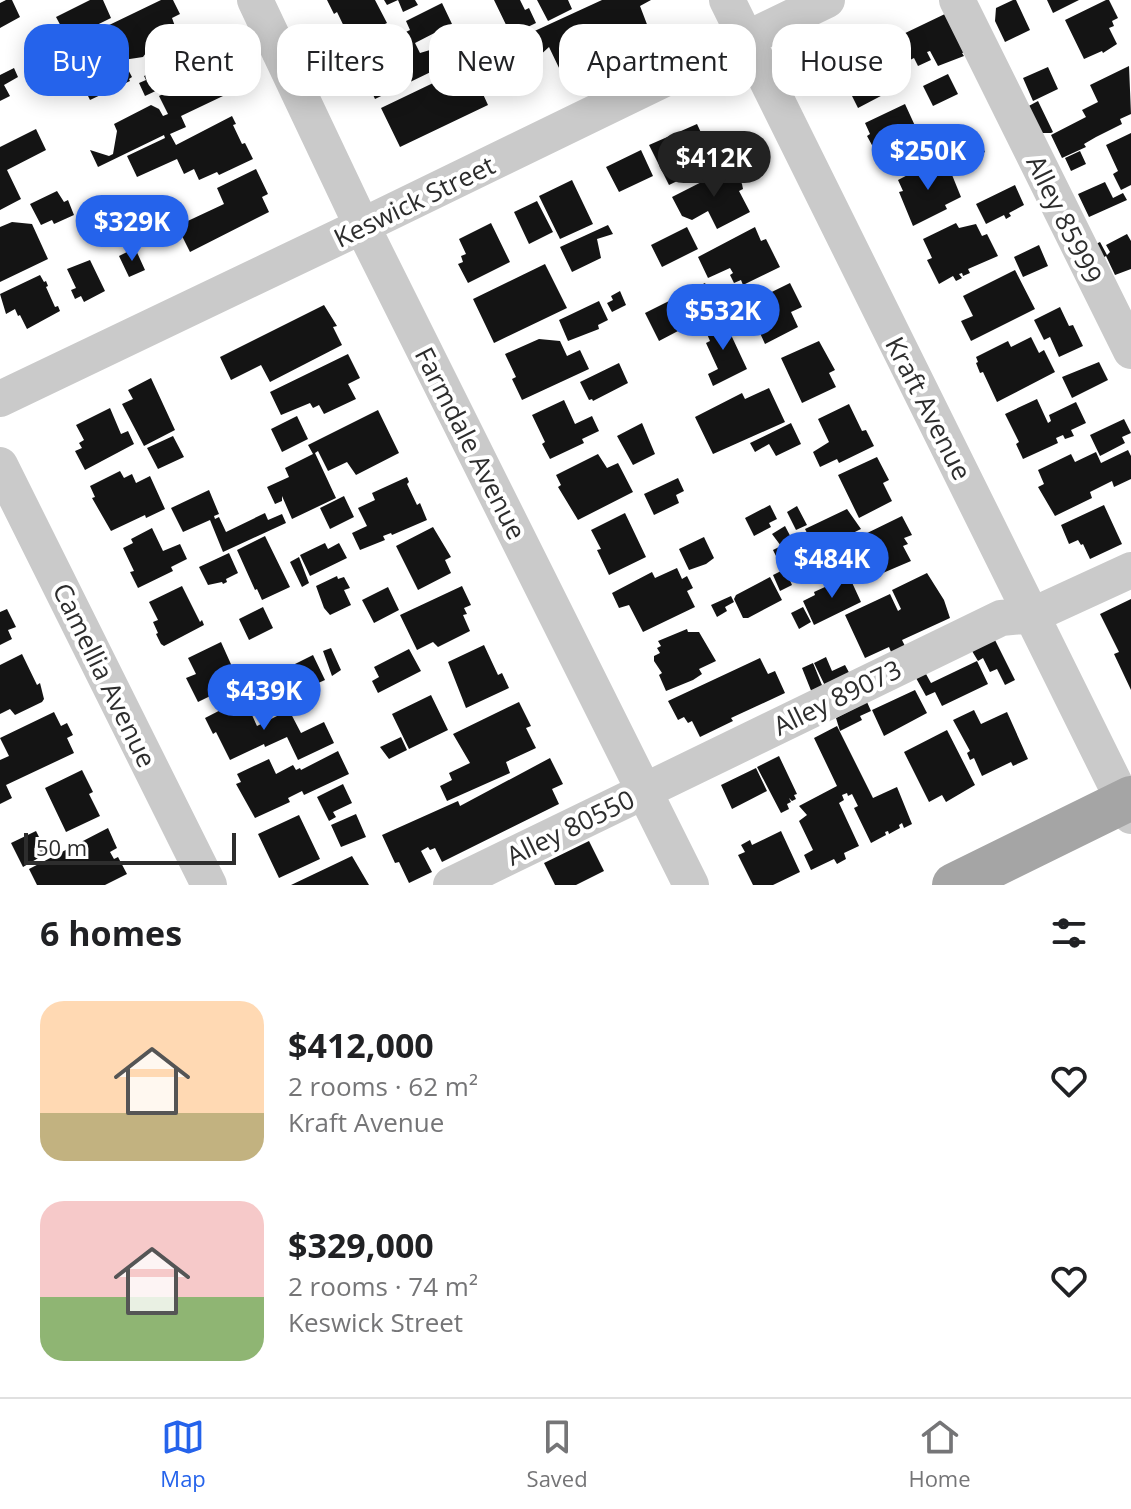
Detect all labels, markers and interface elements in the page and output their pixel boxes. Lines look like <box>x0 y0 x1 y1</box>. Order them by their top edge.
chip: Buy <box>24 24 129 96</box>
chip: Rent <box>145 24 261 96</box>
chip: Filters <box>277 24 413 96</box>
chip: New <box>429 24 543 96</box>
chip: Apartment <box>559 24 756 96</box>
chip: House <box>772 24 911 96</box>
pin: $250K <box>872 124 984 192</box>
pin: $412K <box>658 131 770 199</box>
text: $250K <box>890 132 966 168</box>
text: $412K <box>676 139 752 175</box>
street label: Keswick Street <box>327 146 501 256</box>
street label: Alley 85999 <box>1019 149 1111 289</box>
pin: $329K <box>76 195 188 263</box>
text: $329K <box>94 203 170 239</box>
pin: $532K <box>667 284 779 352</box>
text: $532K <box>685 292 761 328</box>
street label: Kraft Avenue <box>877 330 981 486</box>
street label: Farmdale Avenue <box>407 341 535 545</box>
pin: $484K <box>776 532 888 600</box>
text: $484K <box>794 540 870 576</box>
street label: Camellia Avenue <box>45 577 165 773</box>
street label: Alley 89073 <box>767 651 907 743</box>
pin: $439K <box>208 664 320 732</box>
text: $439K <box>226 672 302 708</box>
street label: Alley 80550 <box>500 781 640 873</box>
scale bar <box>24 829 236 865</box>
text: 50 m <box>36 832 87 862</box>
text: 6 homes <box>40 910 182 956</box>
icon: filters <box>1047 911 1091 955</box>
text: $412,000 <box>288 1022 434 1068</box>
icon: home <box>104 1033 200 1129</box>
icon: heart <box>1047 1059 1091 1103</box>
text: 2 rooms · 62 m² <box>288 1068 478 1104</box>
text: Kraft Avenue <box>288 1104 444 1140</box>
text: $329,000 <box>288 1222 434 1268</box>
icon: home <box>104 1233 200 1329</box>
icon: heart <box>1047 1259 1091 1303</box>
text: 2 rooms · 74 m² <box>288 1268 478 1304</box>
text: Keswick Street <box>288 1304 463 1340</box>
tab: Map <box>160 1415 206 1493</box>
tab: Saved <box>527 1415 588 1493</box>
tab: Home <box>908 1415 971 1493</box>

